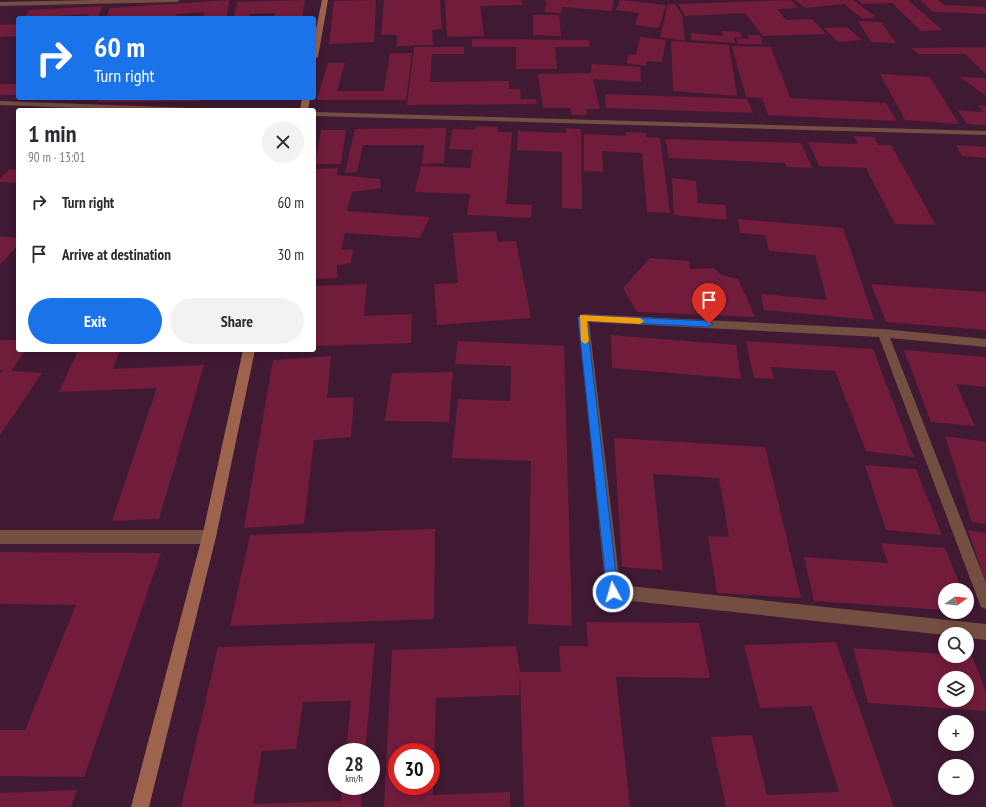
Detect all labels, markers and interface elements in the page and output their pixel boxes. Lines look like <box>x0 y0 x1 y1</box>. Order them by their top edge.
text: 60 m <box>94 28 145 65</box>
icon: right <box>28 32 80 84</box>
text: Turn right <box>94 64 154 87</box>
text: 1 min <box>28 118 76 149</box>
button: close <box>262 121 304 163</box>
text: 90 m · 13:01 <box>28 149 85 166</box>
icon: right <box>28 191 50 213</box>
text: Turn right <box>62 193 114 212</box>
text: 60 m <box>278 193 304 212</box>
icon: arrive <box>28 243 50 265</box>
text: Arrive at destination <box>62 245 171 264</box>
text: 30 m <box>278 245 304 264</box>
pin <box>692 283 726 324</box>
icon: arrive <box>698 289 720 311</box>
button: Exit <box>28 298 162 344</box>
button: Share <box>170 298 304 344</box>
position arrow <box>592 571 634 613</box>
north arrow <box>938 583 974 619</box>
map controls <box>938 583 974 795</box>
button: search <box>938 627 974 663</box>
button: layers <box>938 671 974 707</box>
button: + <box>938 715 974 751</box>
speed limit sign: 30 <box>388 743 440 795</box>
text: 28 <box>344 751 364 777</box>
button: − <box>938 759 974 795</box>
text: km/h <box>345 772 363 785</box>

